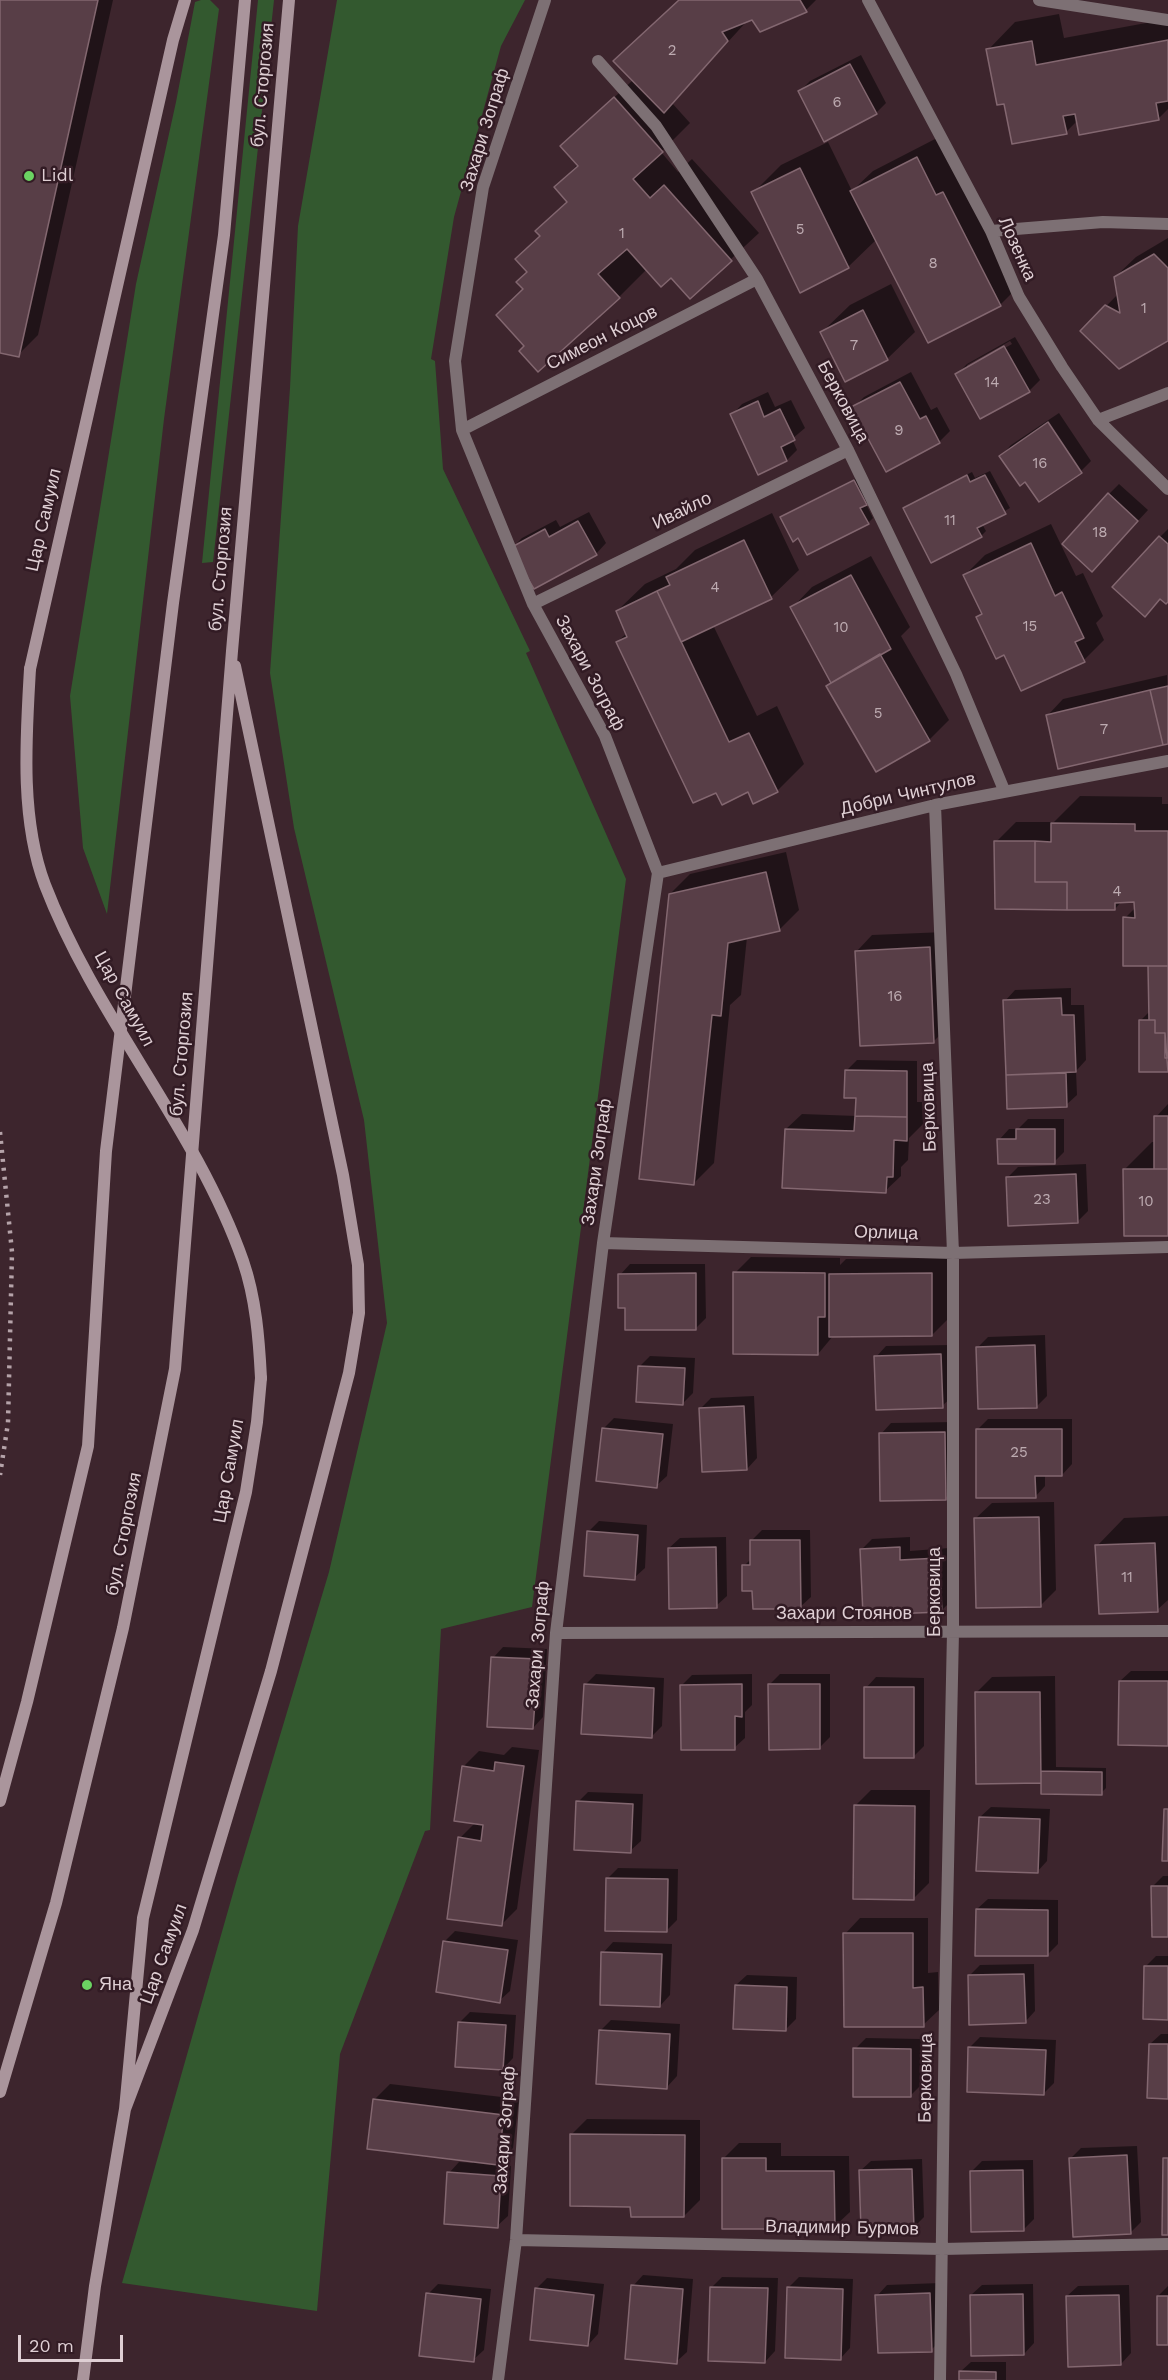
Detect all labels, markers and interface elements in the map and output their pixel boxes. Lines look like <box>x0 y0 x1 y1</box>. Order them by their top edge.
street label: бул. Сторгозия <box>247 22 279 148</box>
house number: 2 <box>668 42 676 60</box>
street label: Захари Зограф <box>456 66 514 194</box>
house number: 6 <box>832 94 842 112</box>
place label: Lidl <box>41 165 73 187</box>
marker: Lidl <box>22 169 36 183</box>
street label: Лозенка <box>993 214 1041 284</box>
house number: 5 <box>796 221 804 239</box>
house number: 1 <box>619 225 625 243</box>
house number: 8 <box>928 255 938 273</box>
house number: 1 <box>1141 300 1147 318</box>
street label: Симеон Коцов <box>543 301 661 375</box>
house number: 7 <box>850 337 858 355</box>
street label: Берковица <box>812 357 874 447</box>
house number: 14 <box>984 374 1000 392</box>
house number: 9 <box>894 422 904 440</box>
house number: 16 <box>1033 455 1047 473</box>
street label: Цар Самуил <box>22 466 66 574</box>
street label: Ивайло <box>649 487 715 535</box>
street label: бул. Сторгозия <box>205 506 237 632</box>
house number: 11 <box>944 512 956 530</box>
house number: 18 <box>1092 524 1108 542</box>
house number: 4 <box>710 579 720 597</box>
street label: Захари Зограф <box>550 611 630 735</box>
house number: 15 <box>1023 618 1037 636</box>
house number: 10 <box>833 619 849 637</box>
house number: 5 <box>874 705 882 723</box>
house number: 7 <box>1100 721 1108 739</box>
street label: Добри Чинтулов <box>838 768 978 820</box>
house number: 4 <box>1112 883 1122 901</box>
street label: Цар Самуил <box>89 948 159 1050</box>
house number: 16 <box>888 988 902 1006</box>
street label: бул. Сторгозия <box>166 991 198 1117</box>
street label: Берковица <box>917 1062 941 1152</box>
street label: Захари Зограф <box>577 1097 617 1227</box>
house number: 23 <box>1033 1191 1051 1209</box>
house number: 10 <box>1138 1193 1154 1211</box>
street label: Орлица <box>854 1221 918 1245</box>
street label: Цар Самуил <box>209 1417 249 1525</box>
house number: 25 <box>1010 1444 1028 1462</box>
street label: бул. Сторгозия <box>101 1471 147 1597</box>
street label: Берковица <box>924 1547 946 1637</box>
house number: 11 <box>1121 1569 1133 1587</box>
street label: Захари Зограф <box>522 1580 554 1710</box>
street label: Захари Стоянов <box>776 1603 912 1625</box>
street label: Цар Самуил <box>136 1901 192 2007</box>
place label: Яна <box>99 1974 132 1996</box>
marker: Яна <box>80 1978 94 1992</box>
street label: Берковица <box>914 2033 938 2123</box>
street label: Захари Зограф <box>490 2065 520 2195</box>
street label: Владимир Бурмов <box>765 2216 919 2240</box>
scale bar <box>21 2323 126 2361</box>
text: 20 m <box>29 2335 74 2356</box>

